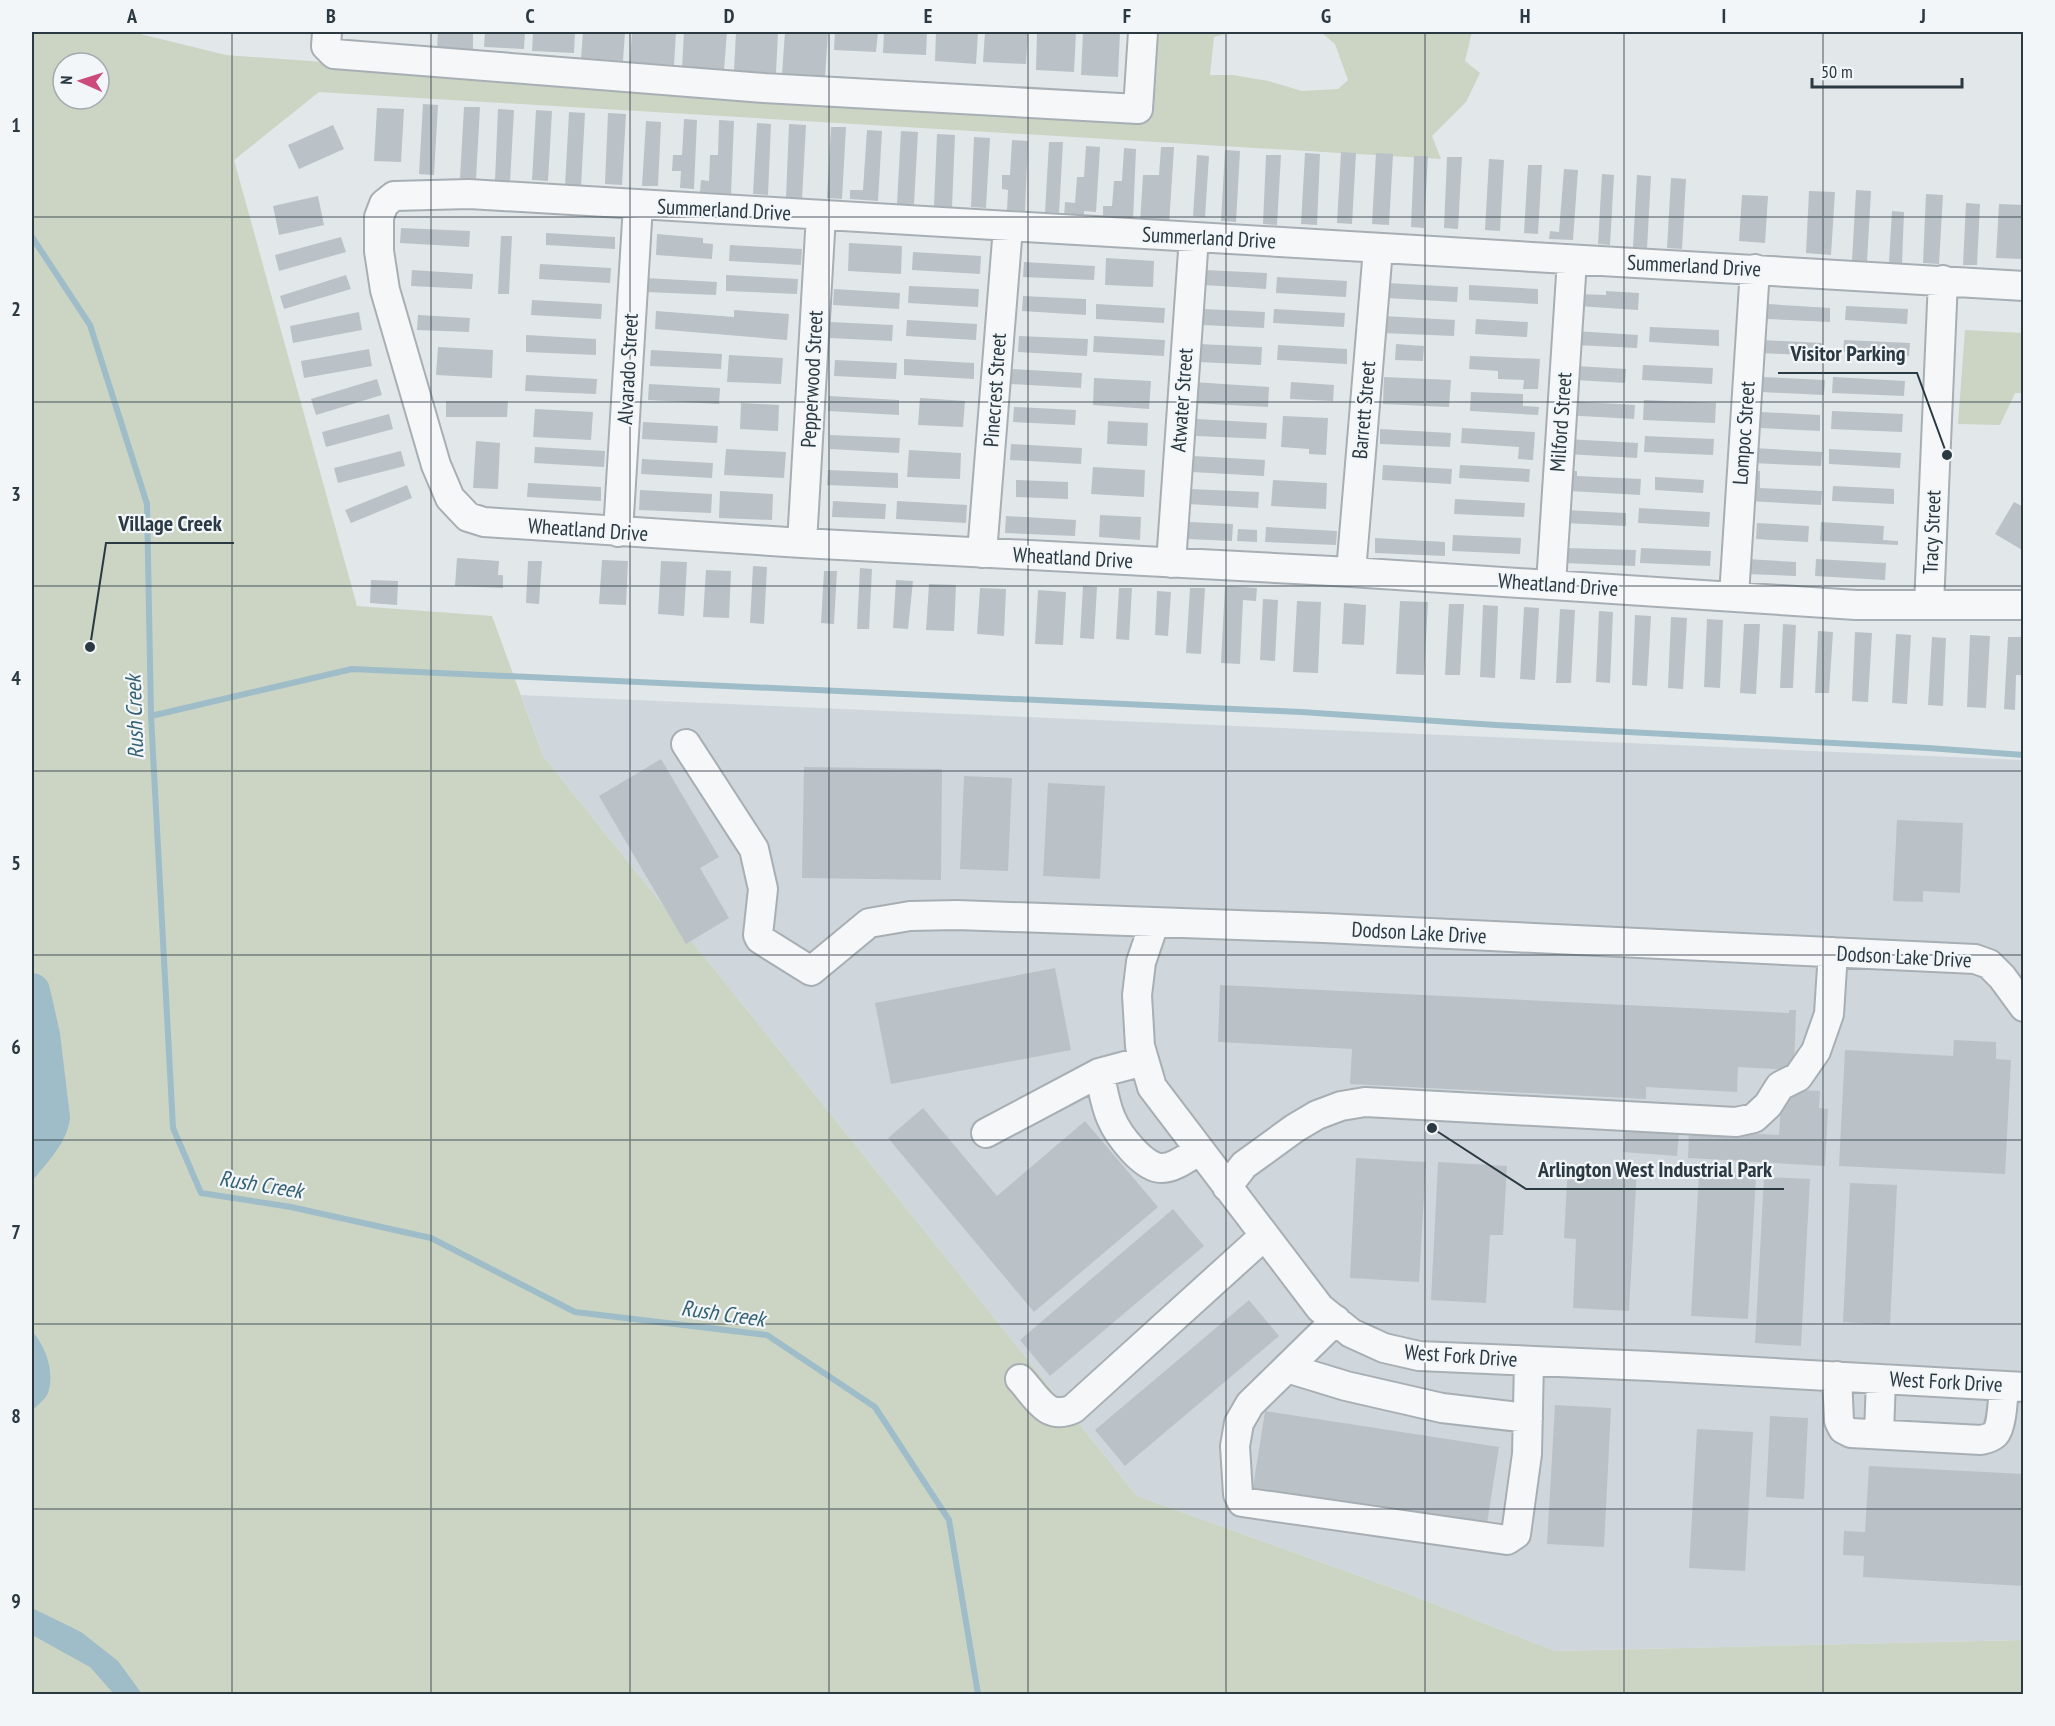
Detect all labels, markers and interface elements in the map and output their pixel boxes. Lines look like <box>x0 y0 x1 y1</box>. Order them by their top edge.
text: A <box>126 3 138 29</box>
text: B <box>326 3 336 29</box>
text: C <box>525 3 535 29</box>
text: D <box>724 3 735 29</box>
text: E <box>924 3 932 29</box>
text: F <box>1123 3 1131 29</box>
text: G <box>1321 3 1331 29</box>
text: H <box>1520 3 1530 29</box>
text: I <box>1722 3 1726 29</box>
text: J <box>1919 3 1926 29</box>
north arrow <box>51 51 111 111</box>
scale bar <box>1812 51 1962 89</box>
text: 50 m <box>1821 60 1853 83</box>
text: N <box>56 75 76 85</box>
text: 1 <box>11 112 21 138</box>
street label: Summerland Drive <box>656 193 792 226</box>
street label: Summerland Drive <box>1141 221 1277 254</box>
street label: Summerland Drive <box>1626 249 1762 282</box>
text: 2 <box>11 296 21 322</box>
street label: Pepperwood Street <box>794 309 829 448</box>
street label: Alvarado Street <box>611 312 644 425</box>
street label: Pinecrest Street <box>977 332 1012 448</box>
callout: Visitor Parking <box>1778 333 1917 373</box>
text: Visitor Parking <box>1790 339 1905 367</box>
street label: Atwater Street <box>1164 347 1199 453</box>
street label: Barrett Street <box>1346 360 1381 460</box>
street label: Milford Street <box>1544 371 1577 473</box>
street label: Lompoc Street <box>1726 380 1761 486</box>
text: 3 <box>11 481 21 507</box>
street label: Tracy Street <box>1917 489 1946 575</box>
callout: Village Creek <box>106 503 234 543</box>
text: Village Creek <box>117 509 223 537</box>
street label: Wheatland Drive <box>527 512 649 547</box>
street label: Wheatland Drive <box>1012 541 1134 574</box>
street label: Wheatland Drive <box>1497 567 1619 602</box>
text: 4 <box>11 665 21 691</box>
water label: Rush Creek <box>118 672 149 760</box>
text: 5 <box>11 850 21 876</box>
street label: Dodson Lake Drive <box>1351 915 1487 950</box>
street label: Dodson Lake Drive <box>1836 939 1972 974</box>
text: 6 <box>11 1034 21 1060</box>
callout: Arlington West Industrial Park <box>1526 1149 1784 1189</box>
text: Arlington West Industrial Park <box>1537 1155 1773 1183</box>
water label: Rush Creek <box>217 1164 307 1205</box>
text: 7 <box>11 1219 21 1245</box>
water label: Rush Creek <box>679 1293 769 1333</box>
street label: West Fork Drive <box>1404 1338 1518 1373</box>
street label: West Fork Drive <box>1889 1365 2003 1398</box>
text: 8 <box>11 1403 21 1429</box>
text: 9 <box>11 1588 21 1614</box>

